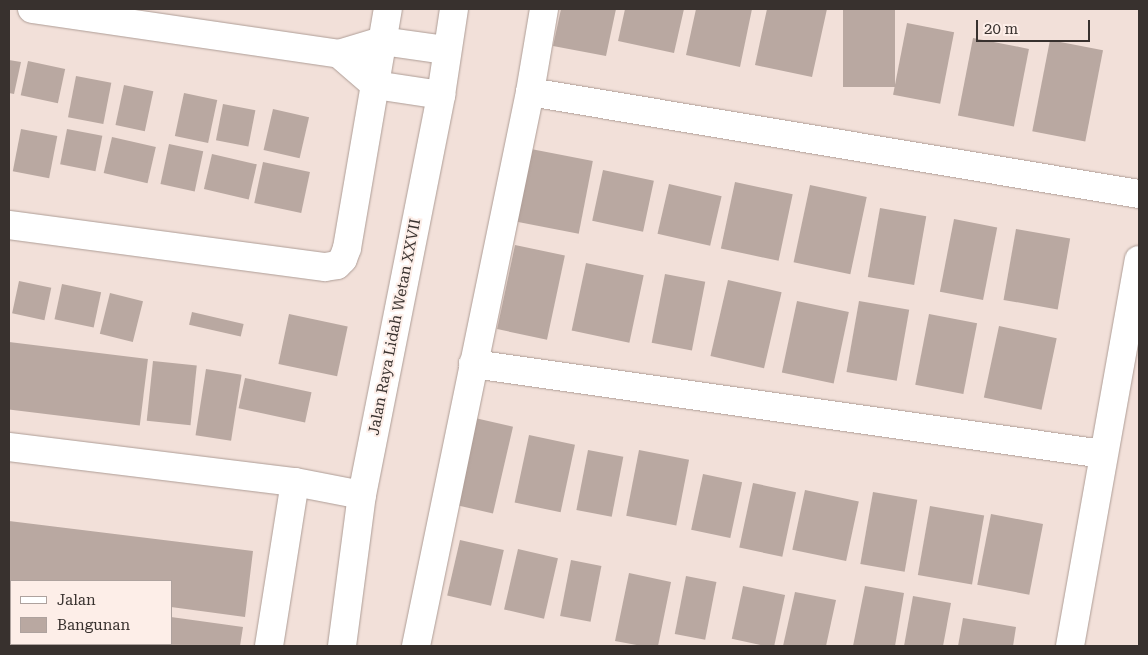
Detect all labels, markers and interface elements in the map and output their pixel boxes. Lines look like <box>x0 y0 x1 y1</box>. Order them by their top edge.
scale bar <box>978 10 1092 42</box>
text: 20 m <box>984 20 1018 38</box>
street label: Jalan Raya Lidah Wetan XXVII <box>365 217 425 437</box>
legend <box>10 580 172 645</box>
text: Jalan <box>57 591 96 609</box>
text: Bangunan <box>57 616 130 634</box>

